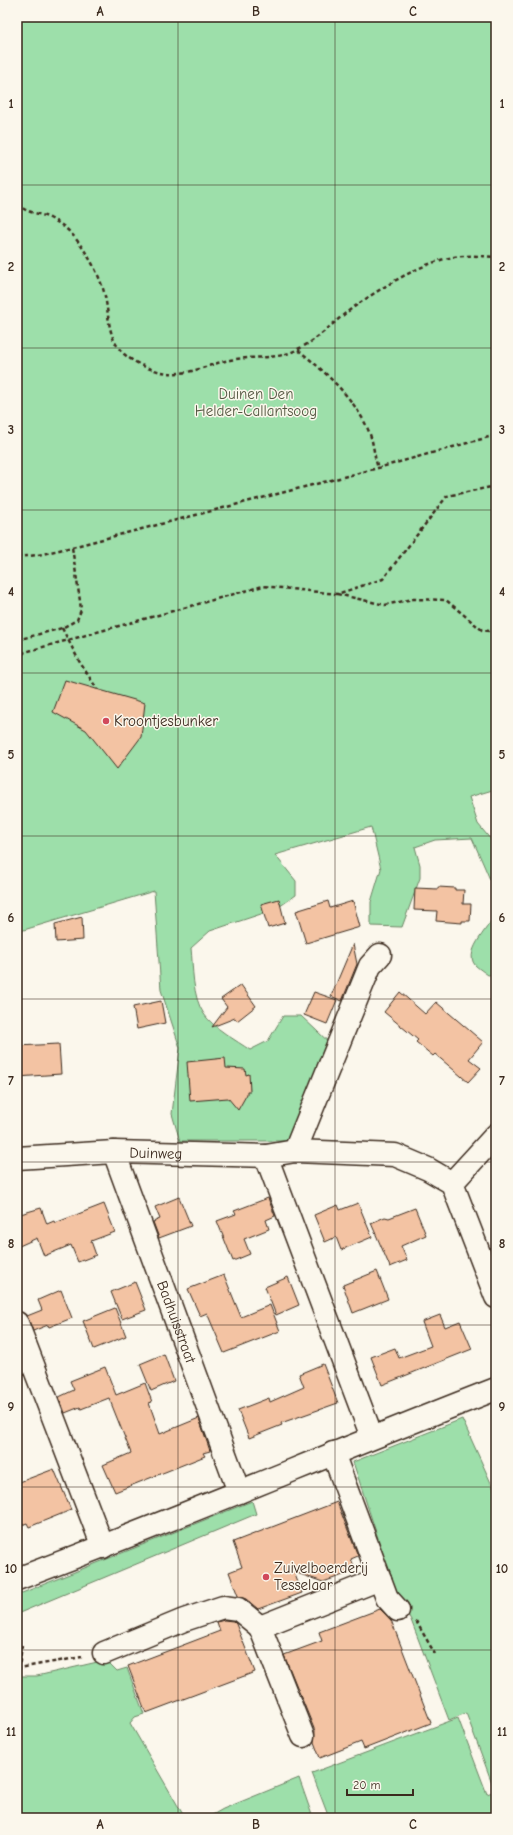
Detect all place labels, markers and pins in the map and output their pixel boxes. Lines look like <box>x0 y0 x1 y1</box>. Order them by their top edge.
place label: Kroontjesbunker <box>114 712 218 730</box>
marker: Kroontjesbunker <box>101 716 111 726</box>
place label: Zuivelboerderij Tesselaar <box>274 1559 368 1594</box>
marker: Zuivelboerderij Tesselaar <box>261 1572 271 1582</box>

